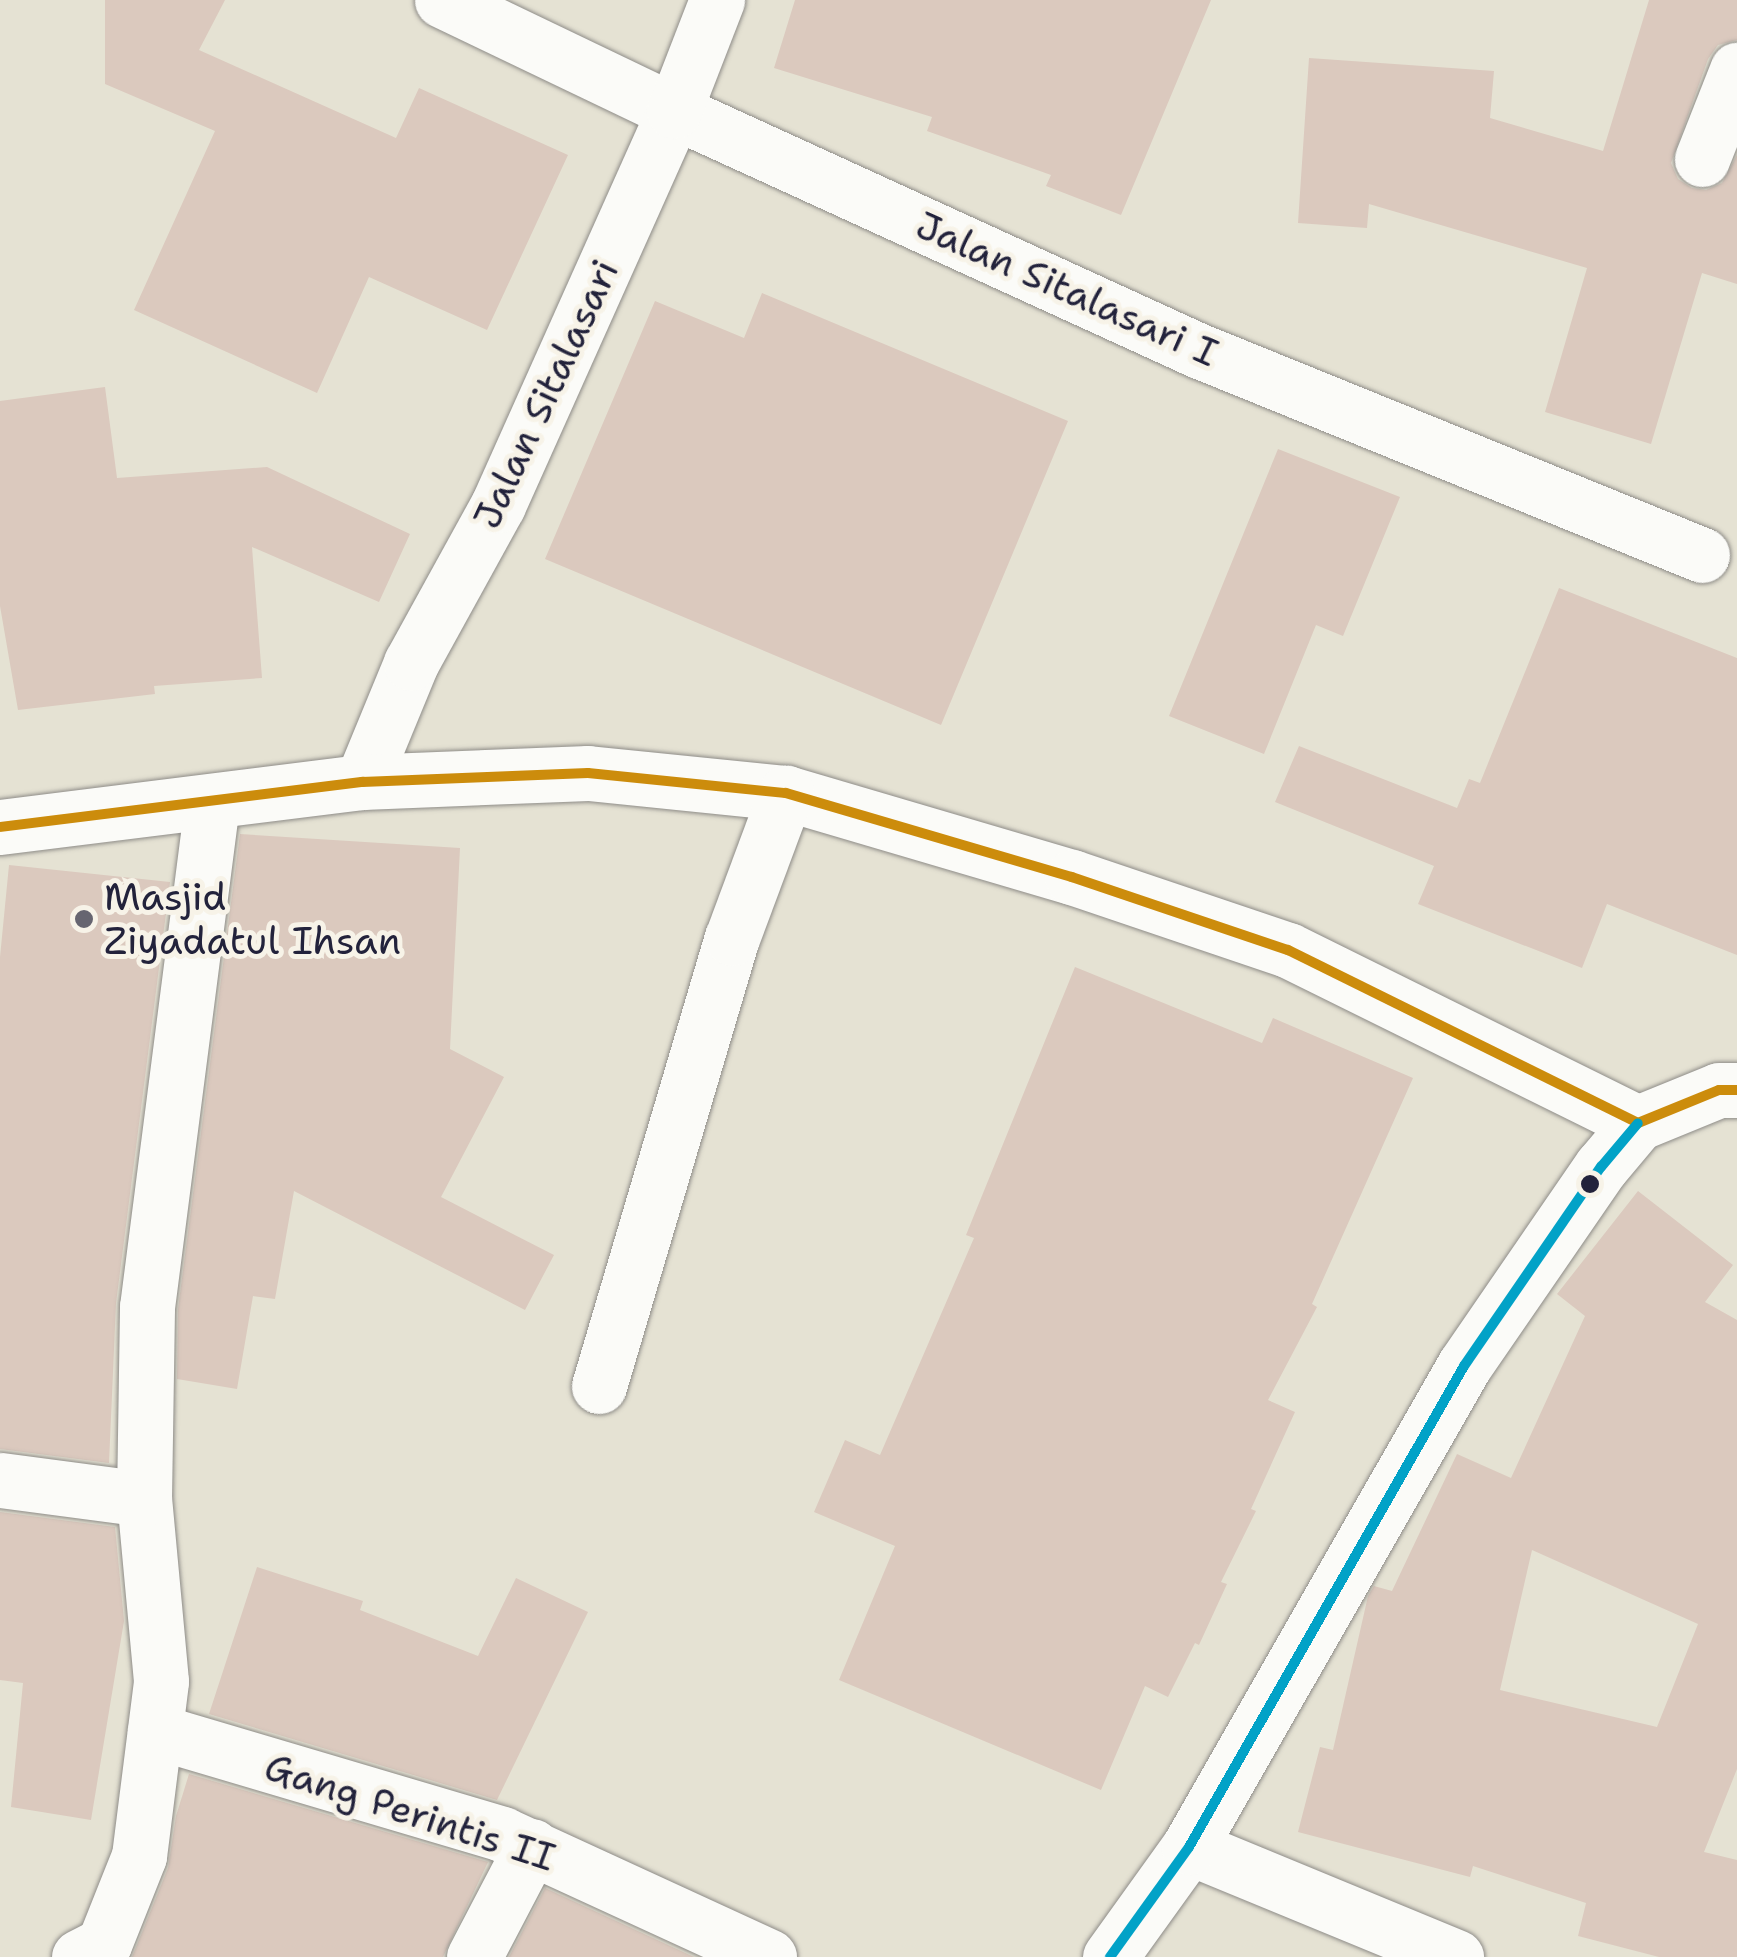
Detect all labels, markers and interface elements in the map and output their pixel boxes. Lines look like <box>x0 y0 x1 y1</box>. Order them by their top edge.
street label: Jalan Sitalasari I <box>909 202 1225 376</box>
street label: Jalan Sitalasari <box>464 252 628 536</box>
place label: Masjid Ziyadatul Ihsan <box>104 874 401 964</box>
marker: Masjid Ziyadatul Ihsan <box>73 908 95 930</box>
unlabelled marker <box>1580 1174 1600 1194</box>
street label: Gang Perintis II <box>259 1744 561 1880</box>

